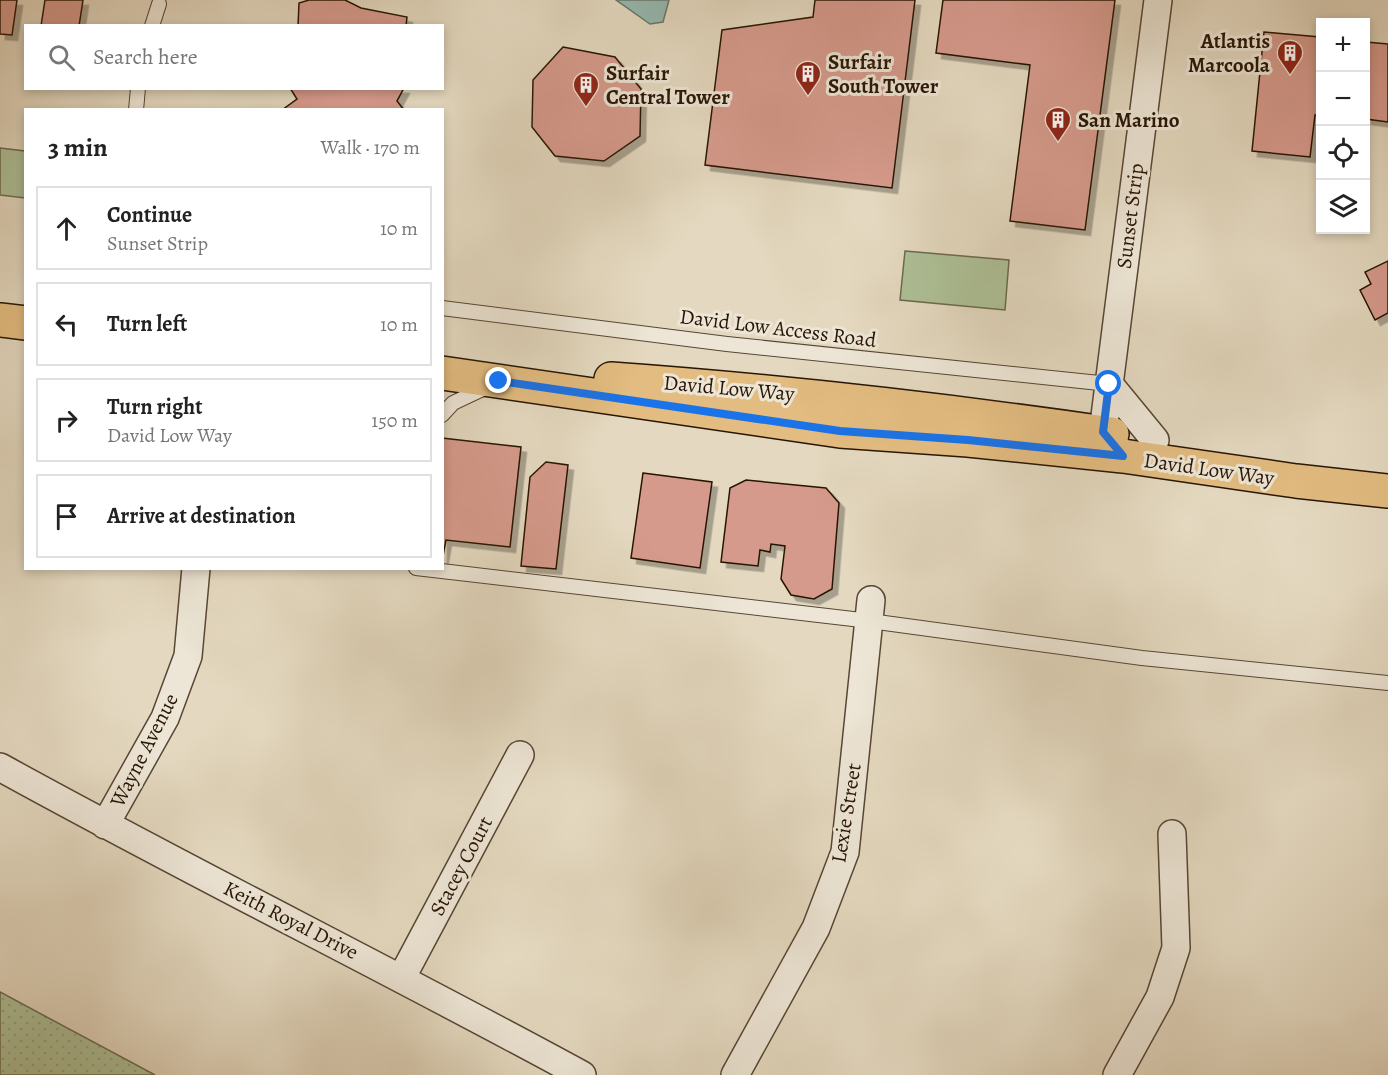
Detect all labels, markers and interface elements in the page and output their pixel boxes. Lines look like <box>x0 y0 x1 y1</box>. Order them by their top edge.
map controls <box>1316 18 1370 234</box>
button: + <box>1316 18 1370 72</box>
search box <box>24 24 444 90</box>
place label: Atlantis Marcoola <box>1188 27 1271 79</box>
building icon: Atlantis Marcoola <box>1275 38 1305 76</box>
icon: search <box>45 41 78 74</box>
text: Search here <box>93 42 198 72</box>
place label: Surfair South Tower <box>828 48 939 100</box>
place label: Surfair Central Tower <box>606 59 730 111</box>
building icon: Surfair South Tower <box>793 59 823 97</box>
building icon: Surfair Central Tower <box>571 70 601 108</box>
button: − <box>1316 72 1370 126</box>
building icon: San Marino <box>1043 105 1073 143</box>
place label: San Marino <box>1078 106 1180 134</box>
button: locate <box>1316 126 1370 180</box>
text: 3 min <box>48 130 108 165</box>
text: Walk · 170 m <box>320 134 420 161</box>
street label: Sunset Strip <box>1110 162 1150 270</box>
button: layers <box>1316 180 1370 234</box>
text: Continue <box>107 200 192 230</box>
icon: ahead <box>50 212 83 245</box>
text: 10 m <box>380 215 418 242</box>
text: Sunset Strip <box>107 230 208 257</box>
street label: David Low Access Road <box>678 302 879 354</box>
icon: left <box>50 308 83 341</box>
text: Turn left <box>107 309 187 339</box>
text: 10 m <box>380 311 418 338</box>
route end <box>485 367 511 393</box>
street label: David Low Way <box>662 368 796 408</box>
route start <box>1095 370 1121 396</box>
text: Turn right <box>107 392 203 422</box>
icon: right <box>50 404 83 437</box>
text: 150 m <box>371 407 418 434</box>
text: David Low Way <box>107 422 232 449</box>
street label: David Low Way <box>1142 446 1277 492</box>
icon: arrive <box>50 500 83 533</box>
text: Arrive at destination <box>107 501 296 531</box>
street label: Wayne Avenue <box>103 688 185 813</box>
street label: Lexie Street <box>824 761 868 865</box>
street label: Stacey Court <box>423 811 499 921</box>
street label: Keith Royal Drive <box>219 874 363 966</box>

